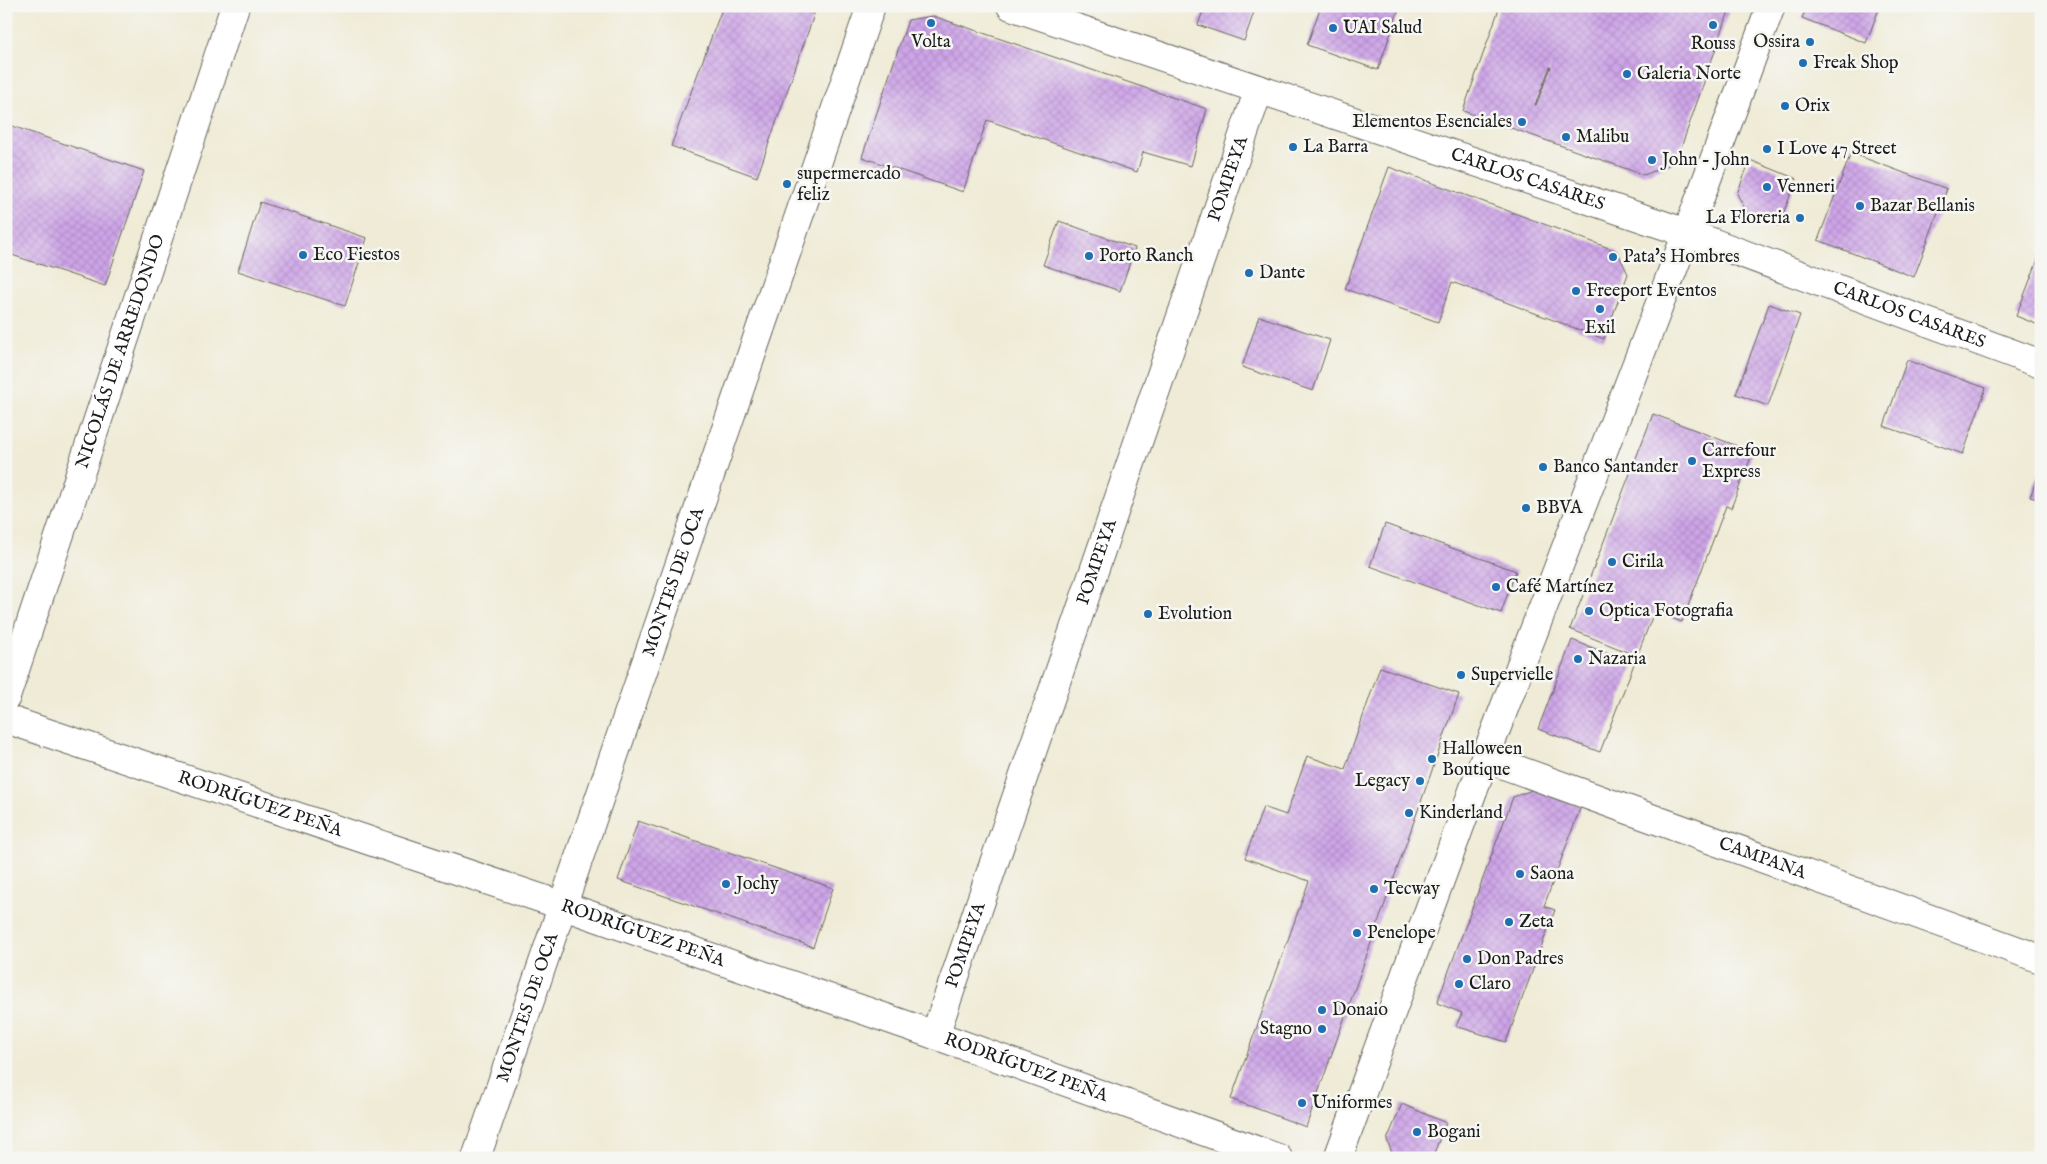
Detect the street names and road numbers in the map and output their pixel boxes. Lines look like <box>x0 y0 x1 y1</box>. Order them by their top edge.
street label: POMPEYA <box>1203 132 1254 225</box>
street label: CARLOS CASARES <box>1448 143 1608 216</box>
street label: NICOLÁS DE ARREDONDO <box>71 231 170 472</box>
street label: CARLOS CASARES <box>1830 276 1989 354</box>
street label: MONTES DE OCA <box>637 503 710 660</box>
street label: POMPEYA <box>1072 515 1123 608</box>
street label: RODRÍGUEZ PEÑA <box>175 766 346 843</box>
street label: CAMPANA <box>1716 832 1810 885</box>
street label: RODRÍGUEZ PEÑA <box>558 894 729 973</box>
street label: POMPEYA <box>941 899 991 991</box>
street label: MONTES DE OCA <box>491 929 564 1085</box>
street label: RODRÍGUEZ PEÑA <box>941 1028 1112 1108</box>

